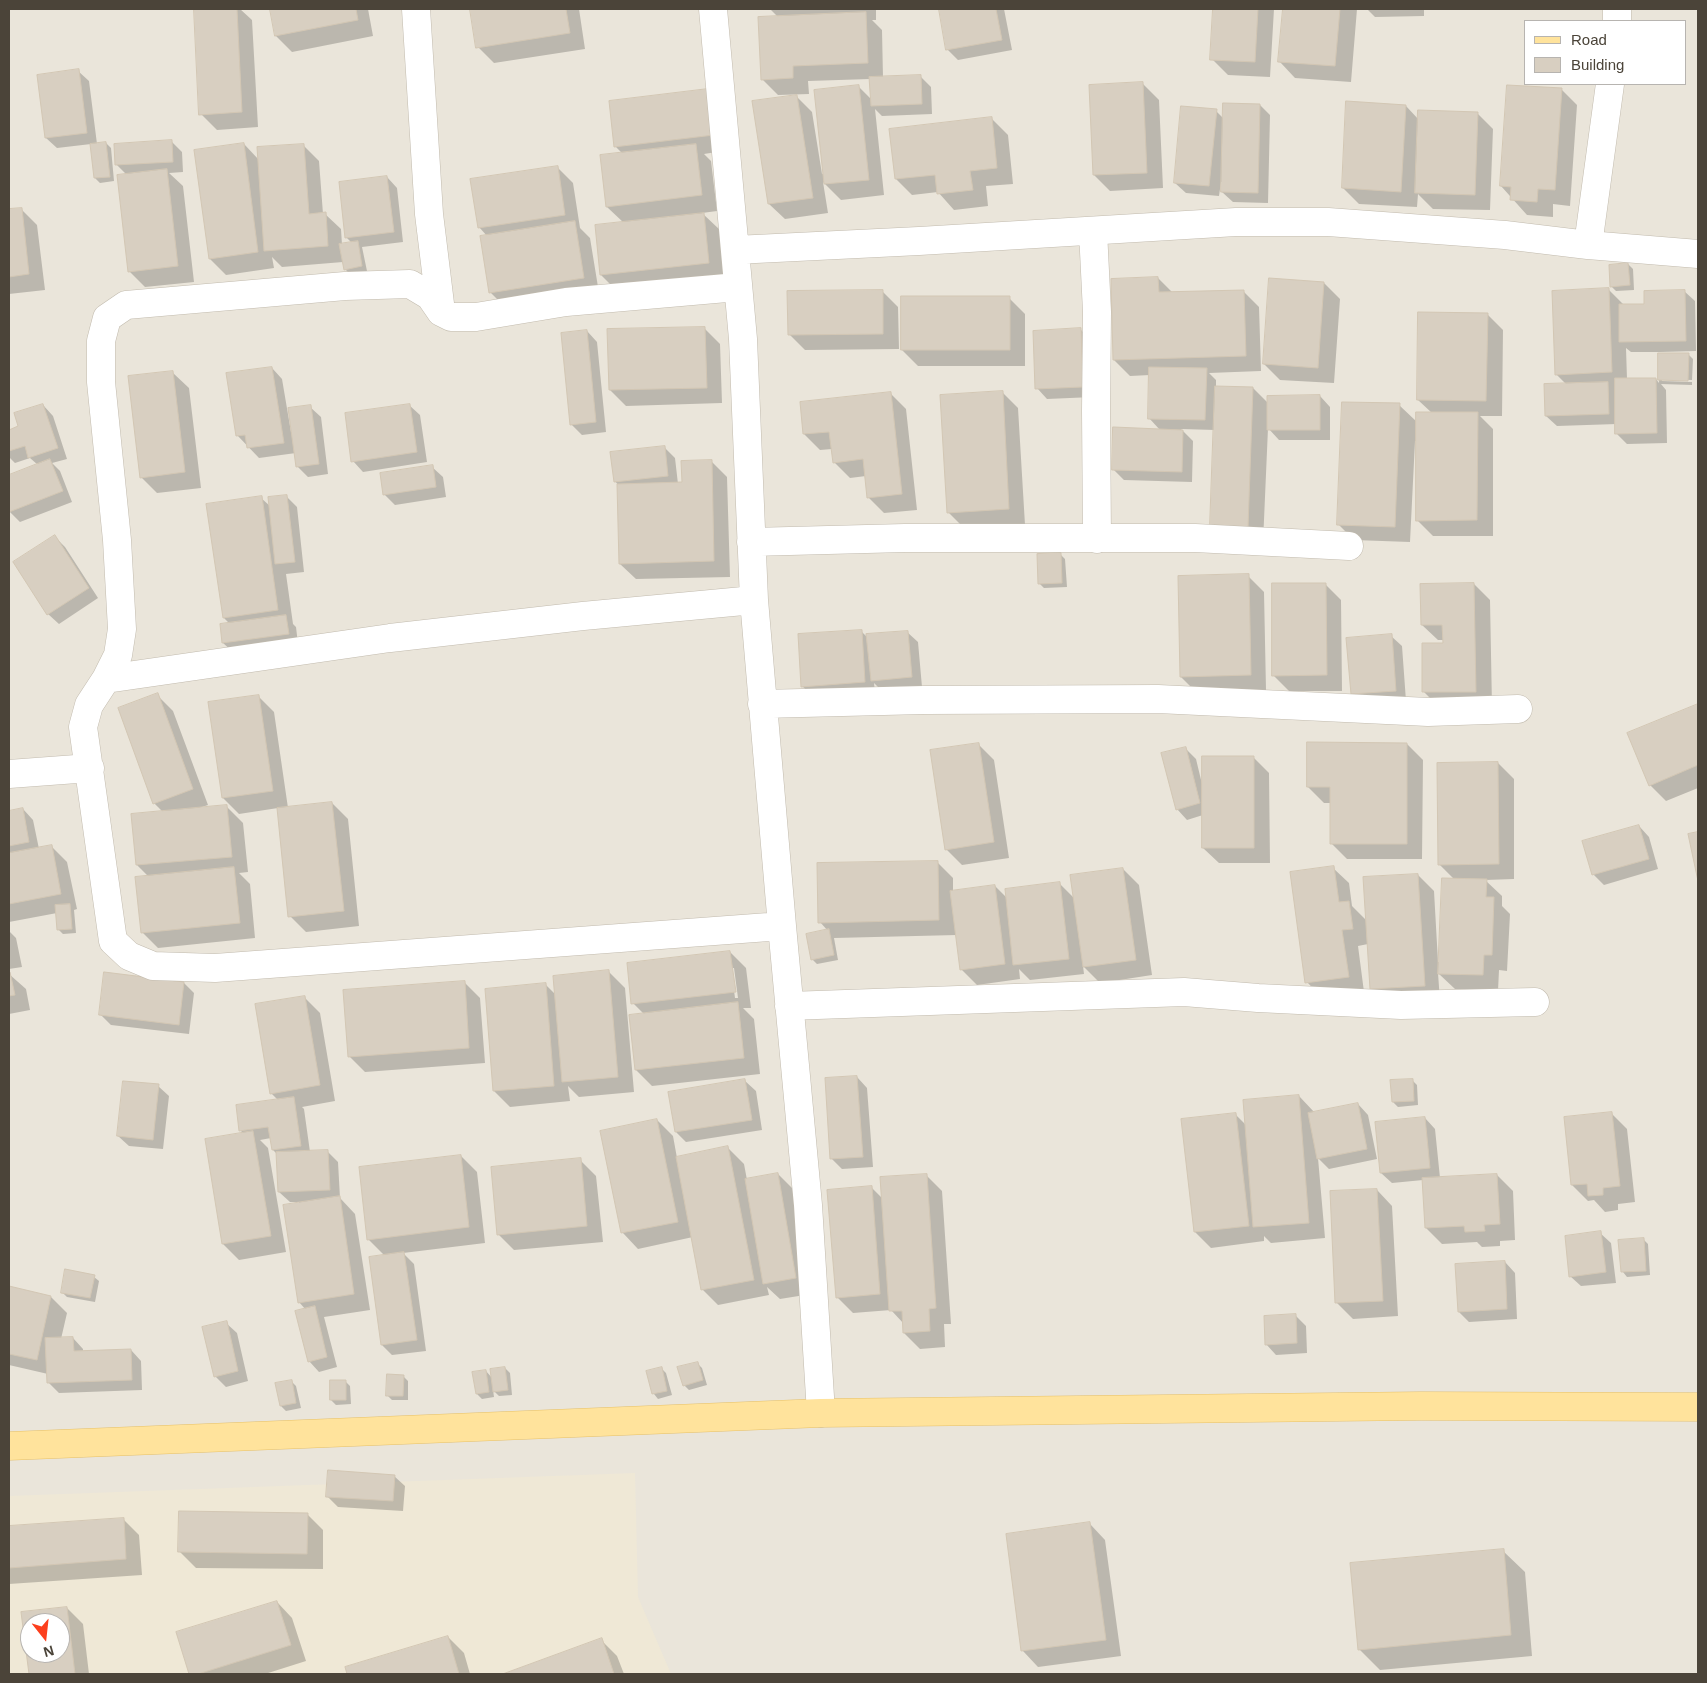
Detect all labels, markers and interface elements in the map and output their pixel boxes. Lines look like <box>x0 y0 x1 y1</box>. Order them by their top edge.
legend <box>1524 20 1687 85</box>
text: Road <box>1571 31 1607 48</box>
text: Building <box>1571 56 1624 73</box>
north arrow <box>20 1613 70 1663</box>
text: N <box>42 1642 56 1661</box>

